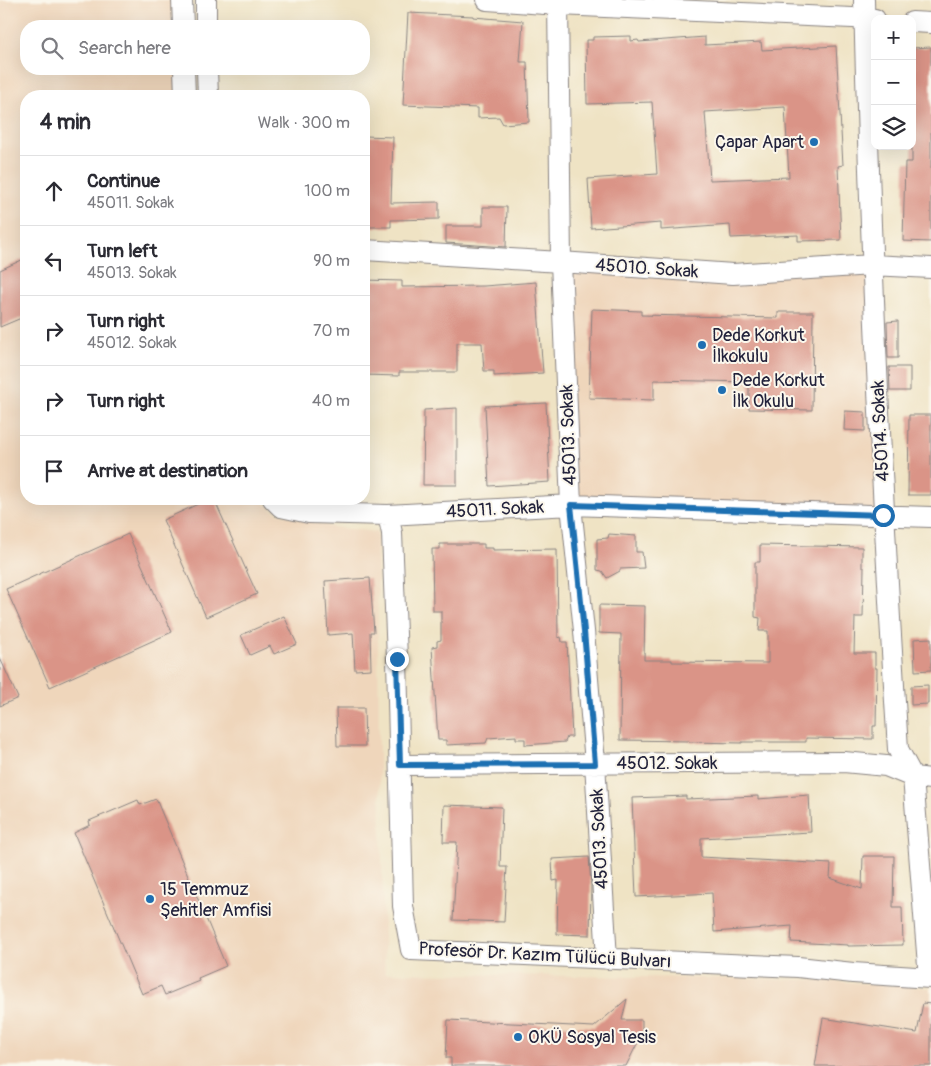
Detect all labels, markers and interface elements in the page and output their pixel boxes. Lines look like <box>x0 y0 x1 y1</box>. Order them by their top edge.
map controls <box>871 15 916 150</box>
button: + <box>871 15 916 60</box>
search box <box>20 20 370 75</box>
icon: search <box>38 34 66 62</box>
text: Search here <box>78 36 171 60</box>
button: − <box>871 60 916 105</box>
button: layers <box>871 105 916 150</box>
text: 4 min <box>40 109 91 136</box>
text: Walk · 300 m <box>258 113 350 133</box>
place label: Çapar Apart <box>715 131 805 154</box>
marker: Çapar Apart <box>808 136 820 148</box>
text: Continue <box>87 169 160 193</box>
icon: ahead <box>40 177 68 205</box>
text: 100 m <box>304 181 350 201</box>
text: 45011. Sokak <box>87 193 174 213</box>
text: Turn left <box>87 239 157 263</box>
icon: left <box>40 247 68 275</box>
text: 90 m <box>313 251 350 271</box>
street label: 45010. Sokak <box>595 253 700 284</box>
text: 45013. Sokak <box>87 263 177 283</box>
text: Turn right <box>87 309 165 333</box>
icon: right <box>40 317 68 345</box>
text: 70 m <box>313 321 350 341</box>
place label: Dede Korkut İlkokulu <box>712 324 805 368</box>
text: 45012. Sokak <box>87 333 177 353</box>
marker: Dede Korkut İlkokulu <box>696 339 708 351</box>
place label: Dede Korkut İlk Okulu <box>732 369 825 413</box>
street label: 45014. Sokak <box>866 379 895 482</box>
street label: 45013. Sokak <box>555 384 582 486</box>
marker: Dede Korkut İlk Okulu <box>716 384 728 396</box>
icon: right <box>40 387 68 415</box>
text: Turn right <box>87 389 165 413</box>
text: 40 m <box>312 391 350 411</box>
icon: arrive <box>40 457 68 485</box>
text: Arrive at destination <box>87 459 248 483</box>
street label: 45011. Sokak <box>446 495 545 524</box>
route start <box>872 504 895 527</box>
route end <box>386 648 409 671</box>
street label: 45012. Sokak <box>617 752 718 775</box>
street label: 45013. Sokak <box>585 787 614 890</box>
place label: 15 Temmuz Şehitler Amfisi <box>160 878 271 922</box>
marker: 15 Temmuz Şehitler Amfisi <box>144 893 156 905</box>
street label: Profesör Dr. Kazım Tülücü Bulvarı <box>418 937 672 974</box>
place label: OKÜ Sosyal Tesis <box>528 1026 656 1049</box>
marker: OKÜ Sosyal Tesis <box>512 1031 524 1043</box>

